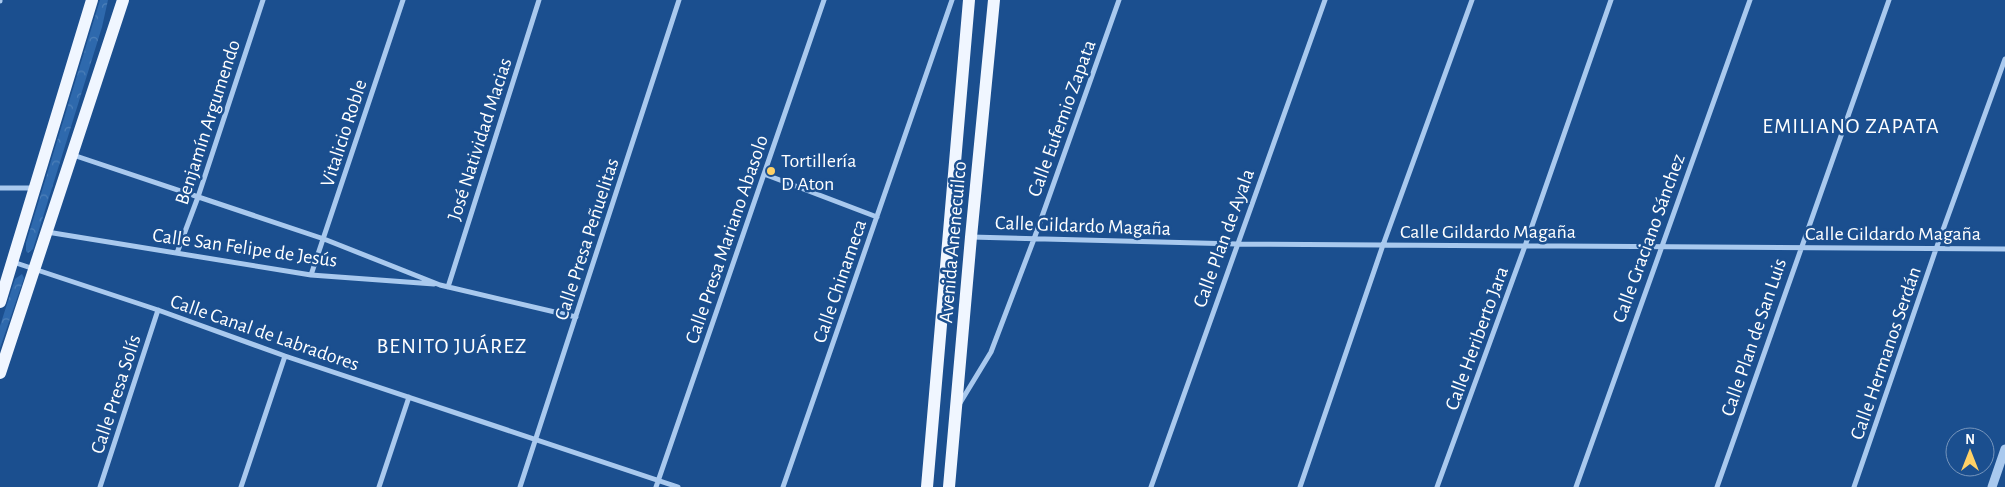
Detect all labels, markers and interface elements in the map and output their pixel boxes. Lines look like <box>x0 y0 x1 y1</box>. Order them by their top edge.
street label: Benjamín Argumendo <box>172 37 244 207</box>
street label: Calle Eufemio Zapata <box>1024 37 1100 199</box>
street label: José Natividad Macias <box>444 55 516 223</box>
street label: Vitalicio Roble <box>317 77 371 190</box>
district label: EMILIANO ZAPATA <box>1762 115 1940 137</box>
street label: Calle Presa Mariano Abasolo <box>682 132 772 346</box>
place label: Tortillería D Aton <box>781 151 856 194</box>
street label: Calle Graciano Sánchez <box>1609 151 1689 325</box>
street label: Calle Presa Peñuelitas <box>551 156 623 323</box>
street label: Avenida Anenecuilco <box>936 160 970 324</box>
marker: Tortillería D Aton <box>765 165 777 177</box>
street label: Calle Plan de Ayala <box>1190 166 1258 310</box>
street label: Calle Gildardo Magaña <box>995 213 1171 239</box>
street label: Calle Chinameca <box>809 217 870 346</box>
street label: Calle Gildardo Magaña <box>1400 222 1576 242</box>
street label: Calle Gildardo Magaña <box>1805 224 1981 244</box>
street label: Calle San Felipe de Jesús <box>151 225 339 271</box>
street label: Calle Plan de San Luis <box>1718 256 1790 419</box>
street label: Calle Heriberto Jara <box>1442 264 1512 413</box>
street label: Calle Hermanos Serdán <box>1847 264 1925 442</box>
street label: Calle Canal de Labradores <box>168 291 362 375</box>
street label: Calle Presa Solís <box>87 332 145 456</box>
district label: BENITO JUÁREZ <box>377 334 527 357</box>
north arrow <box>1945 427 1995 477</box>
text: N <box>1965 433 1975 447</box>

